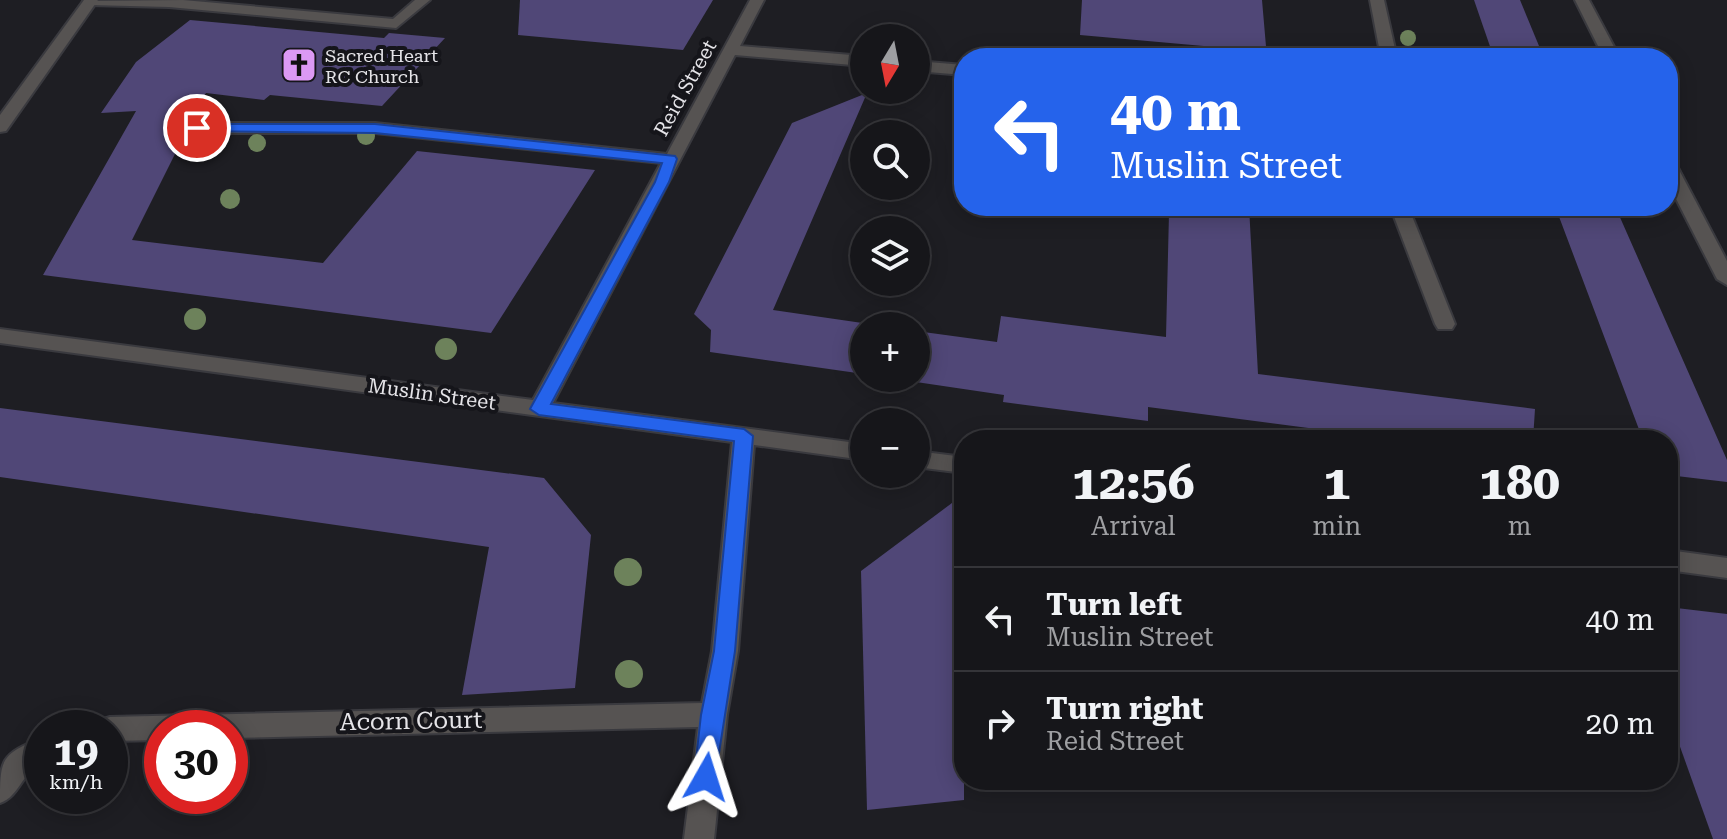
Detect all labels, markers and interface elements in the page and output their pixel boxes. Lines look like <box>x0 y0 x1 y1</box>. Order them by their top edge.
north arrow <box>850 24 930 104</box>
map controls <box>850 24 930 488</box>
street label: Reid Street <box>649 35 721 140</box>
place label: Sacred Heart RC Church <box>325 45 438 87</box>
church icon: Sacred Heart RC Church <box>280 46 318 84</box>
text: 40 m <box>1110 78 1241 144</box>
icon: left <box>978 80 1082 184</box>
pin <box>163 94 231 162</box>
icon: arrive <box>175 106 219 150</box>
button: search <box>850 120 930 200</box>
text: Muslin Street <box>1110 145 1342 187</box>
button: layers <box>850 216 930 296</box>
button: + <box>850 312 930 392</box>
street label: Muslin Street <box>367 373 498 415</box>
button: − <box>850 408 930 488</box>
text: 12:56 <box>1072 455 1195 511</box>
text: 1 <box>1323 455 1350 511</box>
text: 180 <box>1479 455 1560 511</box>
text: Arrival <box>1091 511 1176 541</box>
text: min <box>1313 511 1361 541</box>
text: m <box>1508 511 1532 541</box>
text: Turn left <box>1046 587 1182 622</box>
icon: left <box>978 597 1022 641</box>
text: 40 m <box>1585 602 1654 637</box>
text: Muslin Street <box>1046 622 1213 652</box>
text: Turn right <box>1046 691 1203 726</box>
icon: right <box>978 701 1022 745</box>
street label: Acorn Court <box>339 706 483 736</box>
text: 20 m <box>1585 706 1654 741</box>
speed limit sign: 30 <box>144 710 248 814</box>
text: Reid Street <box>1046 726 1184 756</box>
text: 19 <box>54 728 98 775</box>
position arrow <box>664 735 748 819</box>
text: km/h <box>49 770 103 794</box>

